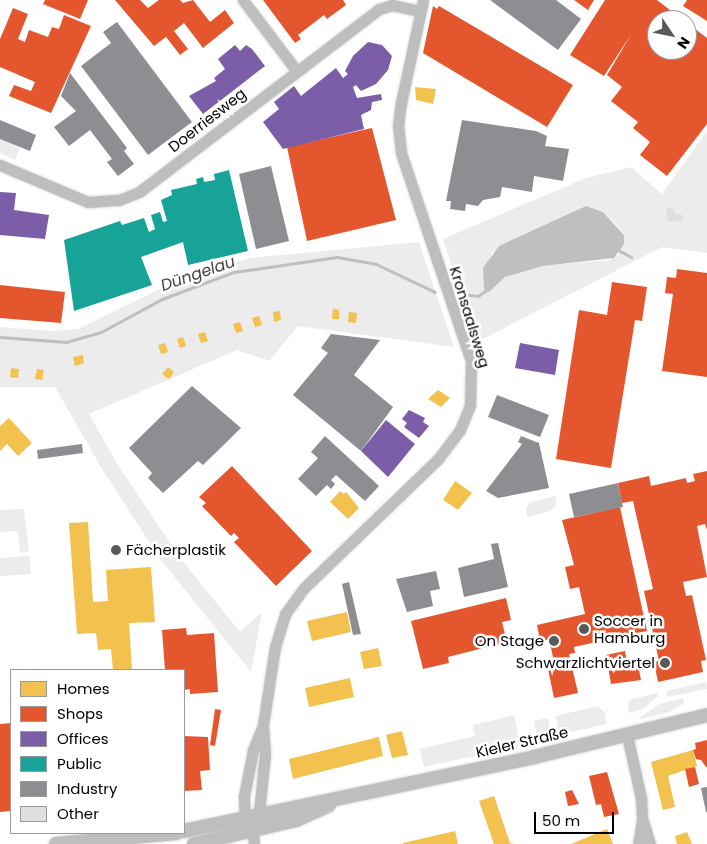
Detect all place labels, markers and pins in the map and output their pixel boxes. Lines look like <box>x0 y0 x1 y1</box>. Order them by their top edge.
place label: Fächerplastik <box>126 541 226 559</box>
marker: Fächerplastik <box>110 544 122 556</box>
place label: Soccer in Hamburg <box>594 611 665 646</box>
marker: Soccer in Hamburg <box>578 623 590 635</box>
place label: On Stage <box>475 632 544 650</box>
marker: On Stage <box>548 635 560 647</box>
place label: Schwarzlichtviertel <box>516 654 655 672</box>
marker: Schwarzlichtviertel <box>659 657 671 669</box>

